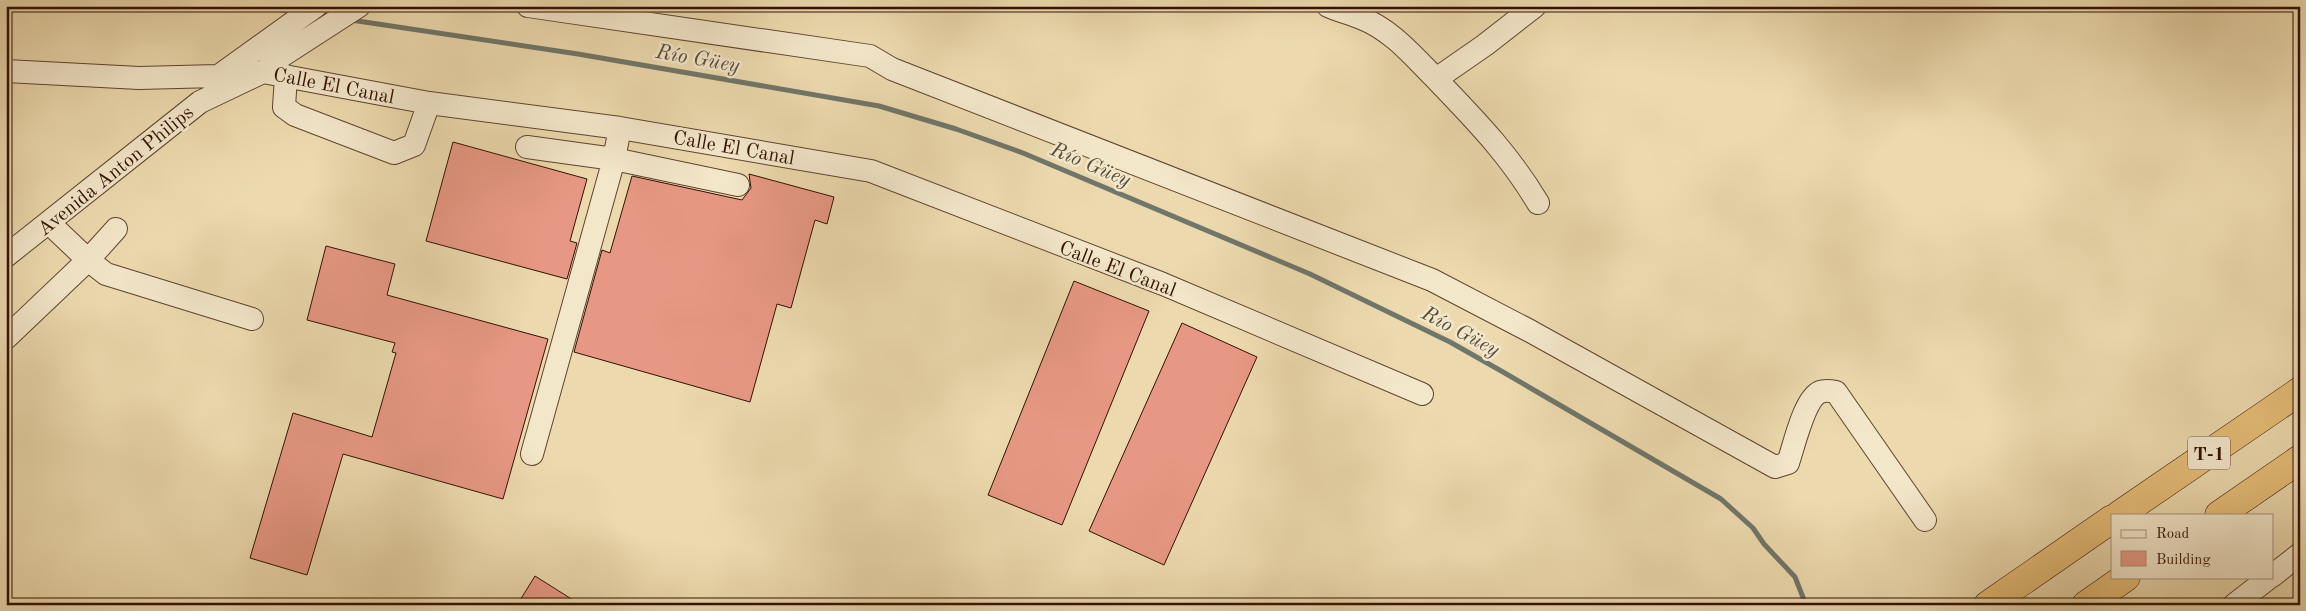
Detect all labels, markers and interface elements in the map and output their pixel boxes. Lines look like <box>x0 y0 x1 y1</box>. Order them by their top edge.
water label: Río Güey <box>653 42 741 77</box>
street label: Calle El Canal <box>271 65 396 109</box>
street label: Avenida Anton Philips <box>35 103 198 240</box>
street label: Calle El Canal <box>671 128 796 170</box>
water label: Río Güey <box>1046 139 1134 192</box>
street label: Calle El Canal <box>1056 238 1178 301</box>
water label: Río Güey <box>1417 303 1503 362</box>
road number: T-1 <box>2188 436 2230 469</box>
legend <box>2111 514 2274 578</box>
text: Road <box>2156 527 2190 542</box>
text: Building <box>2156 553 2211 568</box>

